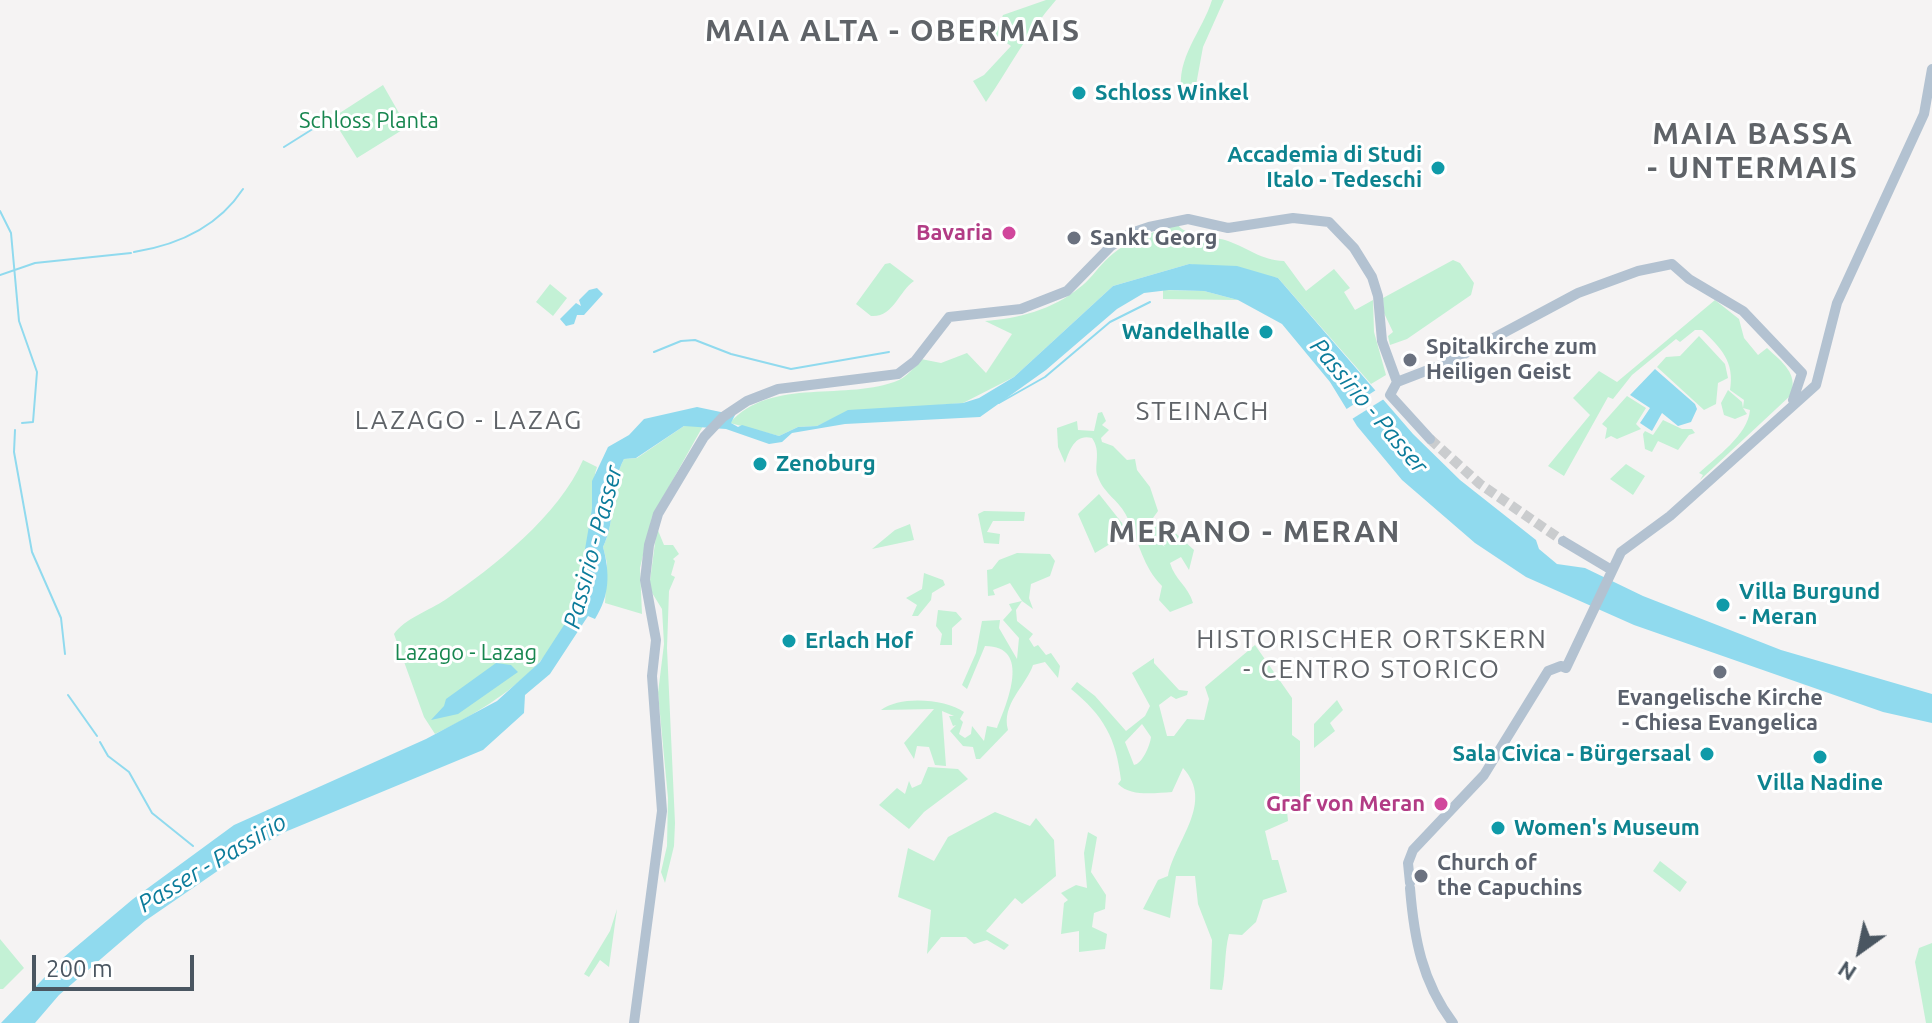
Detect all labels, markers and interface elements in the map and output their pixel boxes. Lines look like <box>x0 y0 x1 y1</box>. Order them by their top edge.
district label: MAIA ALTA - OBERMAIS <box>705 13 1081 49</box>
place label: Schloss Winkel <box>1095 80 1249 106</box>
marker: Schloss Winkel <box>1070 84 1088 102</box>
park label: Schloss Planta <box>299 108 439 134</box>
district label: MAIA BASSA - UNTERMAIS <box>1647 116 1859 186</box>
place label: Accademia di Studi Italo - Tedeschi <box>1227 142 1422 194</box>
marker: Accademia di Studi Italo - Tedeschi <box>1429 159 1447 177</box>
place label: Bavaria <box>916 220 993 246</box>
marker: Bavaria <box>1000 224 1018 242</box>
place label: Sankt Georg <box>1090 225 1217 251</box>
marker: Sankt Georg <box>1065 229 1083 247</box>
place label: Wandelhalle <box>1122 319 1250 345</box>
marker: Wandelhalle <box>1257 323 1275 341</box>
water label: Passirio - Passer <box>1304 332 1434 480</box>
place label: Spitalkirche zum Heiligen Geist <box>1426 334 1597 386</box>
marker: Spitalkirche zum Heiligen Geist <box>1401 351 1419 369</box>
district label: STEINACH <box>1136 395 1270 427</box>
district label: LAZAGO - LAZAG <box>355 404 583 436</box>
place label: Zenoburg <box>776 451 876 477</box>
marker: Zenoburg <box>751 455 769 473</box>
water label: Passirio - Passer <box>557 462 629 632</box>
district label: MERANO - MERAN <box>1109 514 1401 550</box>
place label: Villa Burgund - Meran <box>1739 579 1880 630</box>
marker: Villa Burgund - Meran <box>1714 596 1732 614</box>
district label: HISTORISCHER ORTSKERN - CENTRO STORICO <box>1196 623 1548 684</box>
place label: Erlach Hof <box>805 628 913 654</box>
marker: Erlach Hof <box>780 632 798 650</box>
park label: Lazago - Lazag <box>395 640 537 666</box>
marker: Evangelische Kirche - Chiesa Evangelica <box>1711 663 1729 681</box>
place label: Evangelische Kirche - Chiesa Evangelica <box>1617 685 1823 736</box>
place label: Sala Civica - Bürgersaal <box>1453 741 1691 767</box>
marker: Sala Civica - Bürgersaal <box>1698 745 1716 763</box>
marker: Villa Nadine <box>1811 748 1829 766</box>
place label: Villa Nadine <box>1757 770 1883 796</box>
place label: Graf von Meran <box>1266 791 1425 817</box>
marker: Graf von Meran <box>1432 795 1450 813</box>
water label: Passer - Passirio <box>133 807 291 919</box>
place label: Women's Museum <box>1514 815 1700 841</box>
marker: Women's Museum <box>1489 819 1507 837</box>
place label: Church of the Capuchins <box>1437 850 1583 902</box>
marker: Church of the Capuchins <box>1412 867 1430 885</box>
north arrow <box>1820 911 1900 991</box>
scale bar <box>36 939 198 989</box>
text: 200 m <box>46 955 113 982</box>
text: N <box>1833 957 1860 987</box>

